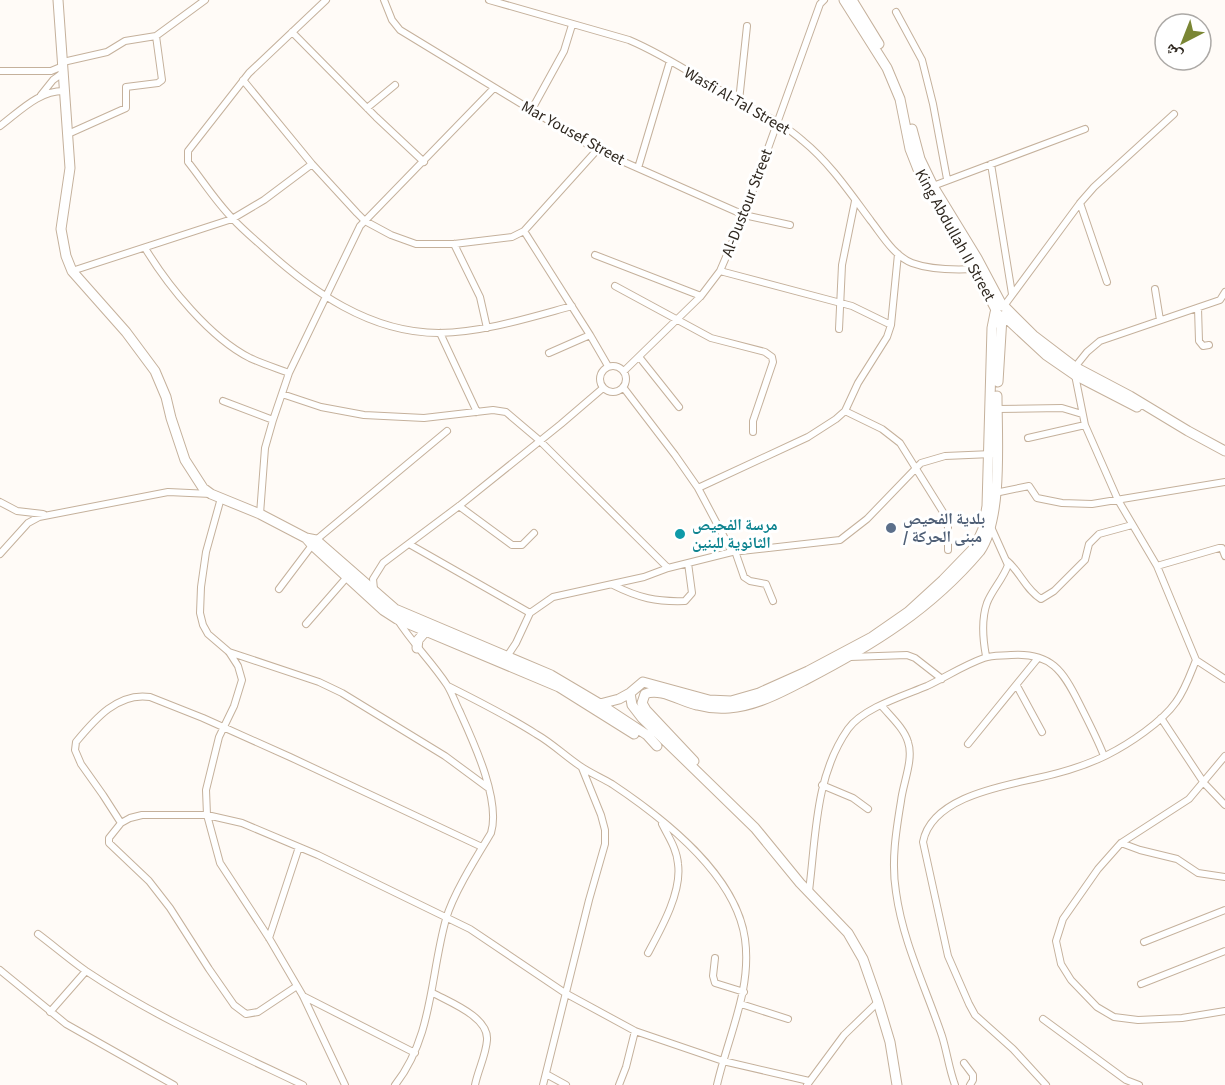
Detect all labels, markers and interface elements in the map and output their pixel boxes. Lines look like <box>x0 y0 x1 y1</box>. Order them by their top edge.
north arrow <box>1153 12 1213 72</box>
text: ش <box>1160 39 1187 66</box>
street label: Wasfi Al-Tal Street <box>680 62 794 140</box>
street label: Mar Yousef Street <box>517 95 629 171</box>
street label: Al-Dustour Street <box>716 145 778 260</box>
street label: King Abdullah II Street <box>909 165 1001 306</box>
place label: بلدية الفحيص / مبنى الحركة <box>903 508 985 548</box>
place label: مرسة الفحيص الثانوية للبنين <box>692 514 778 554</box>
marker: بلدية الفحيص / مبنى الحركة <box>884 521 898 535</box>
marker: مرسة الفحيص الثانوية للبنين <box>673 527 687 541</box>

